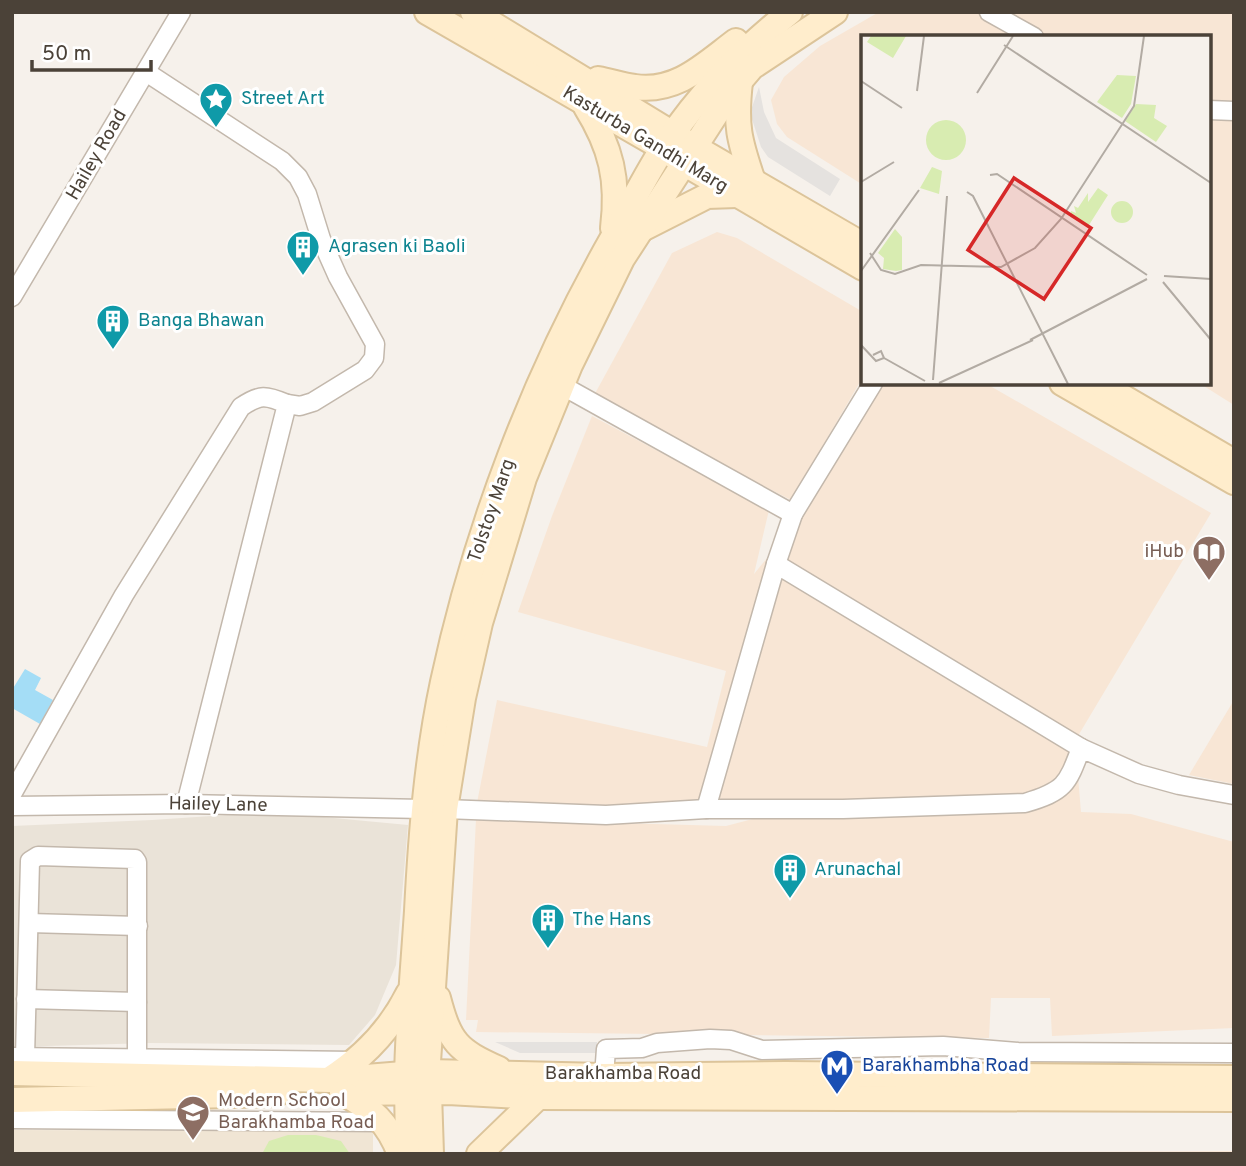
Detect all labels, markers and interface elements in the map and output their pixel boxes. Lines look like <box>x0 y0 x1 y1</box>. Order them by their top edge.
scale bar <box>32 28 150 72</box>
inset map <box>861 35 1211 385</box>
text: 50 m <box>42 41 91 68</box>
place icon: Street Art <box>197 80 235 129</box>
street label: Kasturba Gandhi Marg <box>558 81 732 199</box>
place label: Street Art <box>241 87 325 111</box>
street label: Hailey Road <box>61 105 133 205</box>
building icon: Agrasen ki Baoli <box>284 228 322 277</box>
place label: Agrasen ki Baoli <box>328 235 466 259</box>
building icon: Banga Bhawan <box>94 302 132 351</box>
place label: Banga Bhawan <box>138 309 265 333</box>
street label: Tolstoy Marg <box>463 456 521 566</box>
library icon: iHub <box>1190 533 1228 582</box>
place label: iHub <box>1144 540 1184 564</box>
street label: Hailey Lane <box>168 792 268 818</box>
building icon: Arunachal <box>771 851 809 900</box>
place label: Arunachal <box>814 858 901 882</box>
building icon: The Hans <box>529 901 567 950</box>
place label: The Hans <box>572 908 651 932</box>
metro station icon: Barakhambha Road <box>818 1047 856 1096</box>
place label: Barakhambha Road <box>862 1054 1029 1078</box>
street label: Barakhamba Road <box>545 1062 701 1086</box>
place label: Modern School Barakhamba Road <box>218 1089 375 1135</box>
school or university icon: Modern School Barakhamba Road <box>174 1093 212 1142</box>

